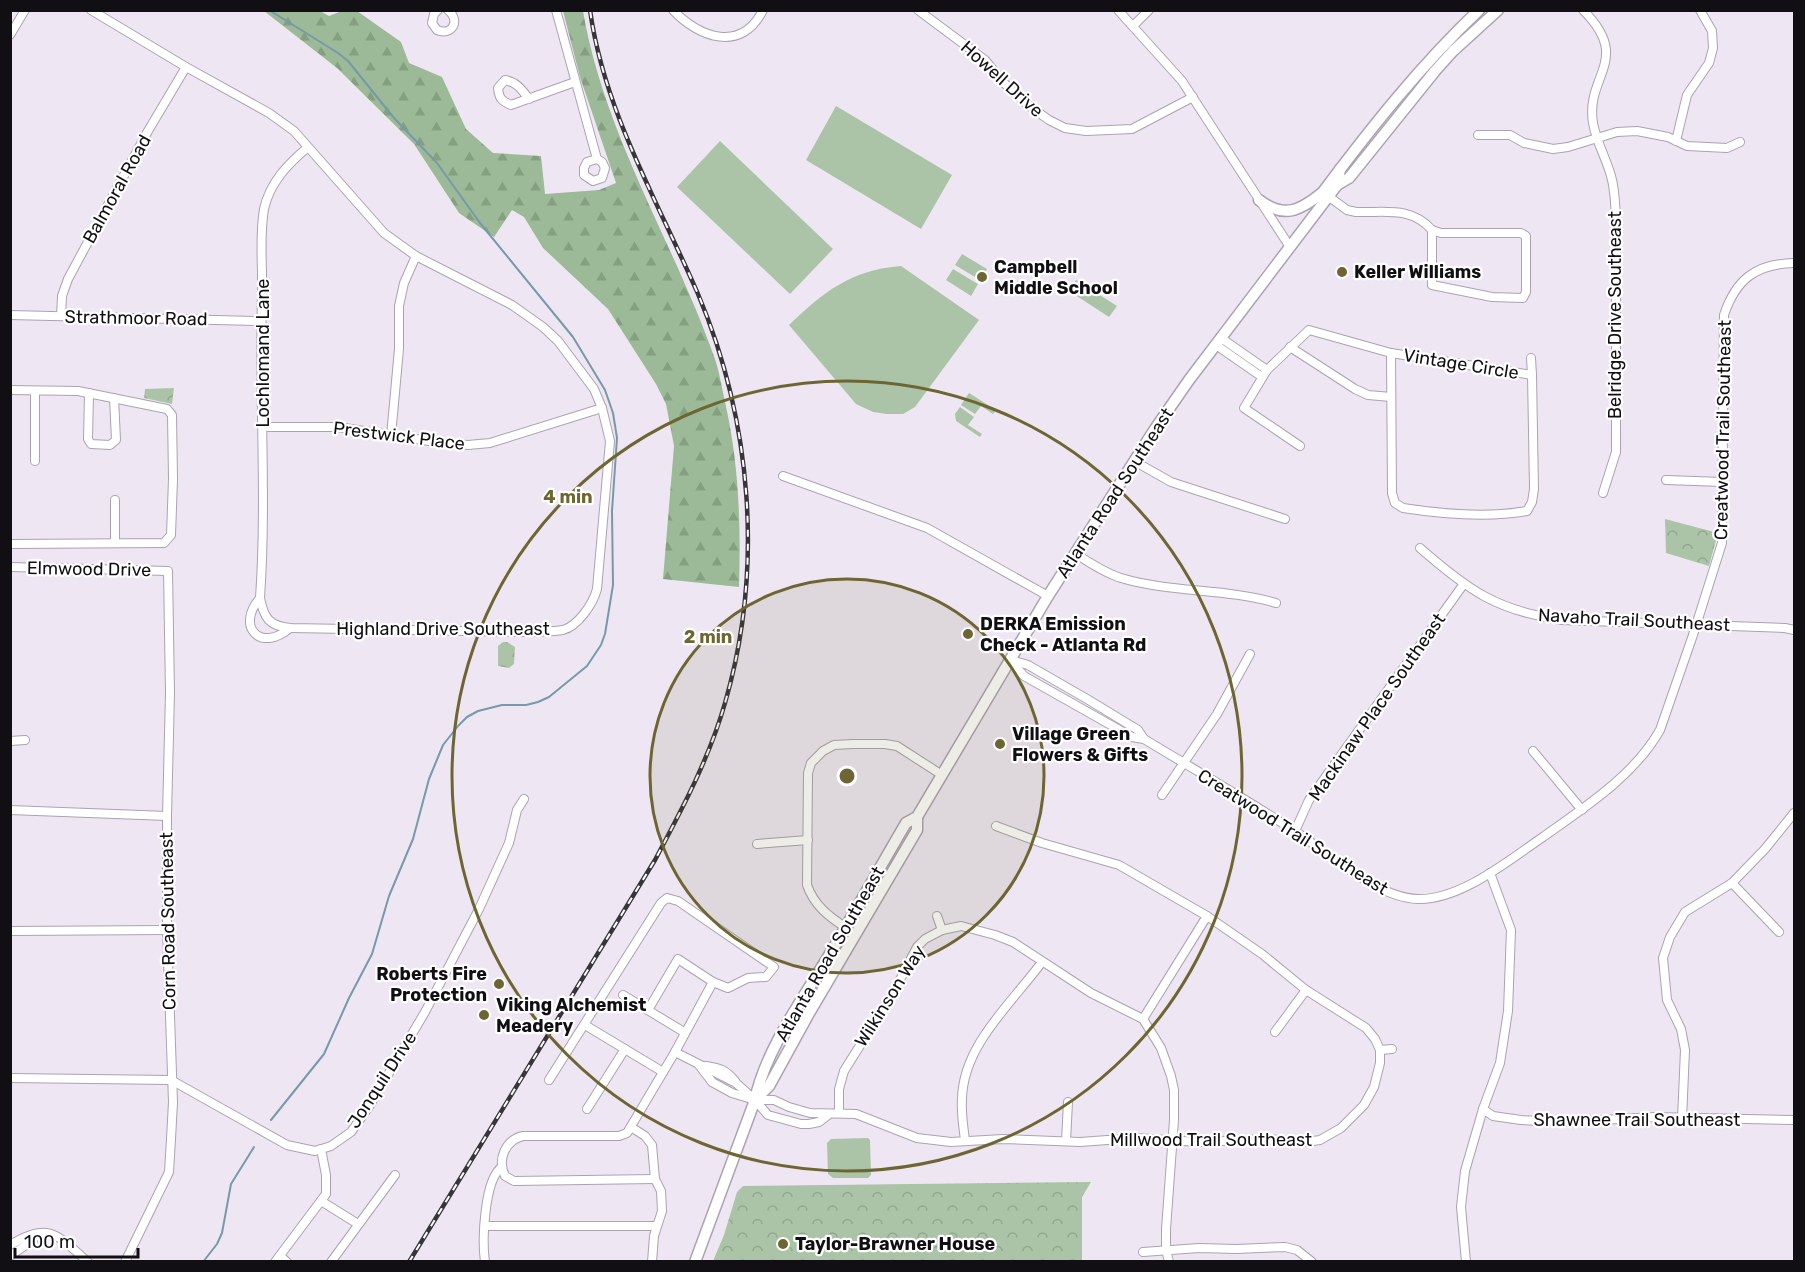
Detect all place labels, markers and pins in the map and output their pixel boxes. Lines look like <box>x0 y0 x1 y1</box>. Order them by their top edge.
place label: Campbell Middle School <box>994 256 1118 299</box>
place label: Keller Williams <box>1354 261 1481 283</box>
marker: Keller Williams <box>1335 265 1349 279</box>
marker: Campbell Middle School <box>975 270 989 284</box>
place label: DERKA Emission Check - Atlanta Rd <box>980 613 1146 656</box>
marker: DERKA Emission Check - Atlanta Rd <box>961 627 975 641</box>
place label: Village Green Flowers & Gifts <box>1012 723 1148 766</box>
marker: Village Green Flowers & Gifts <box>993 737 1007 751</box>
centre of rings <box>837 766 857 786</box>
place label: Roberts Fire Protection <box>376 963 487 1006</box>
marker: Roberts Fire Protection <box>492 977 506 991</box>
place label: Viking Alchemist Meadery <box>496 994 646 1037</box>
marker: Viking Alchemist Meadery <box>477 1008 491 1022</box>
place label: Taylor-Brawner House <box>795 1233 995 1255</box>
marker: Taylor-Brawner House <box>776 1237 790 1251</box>

